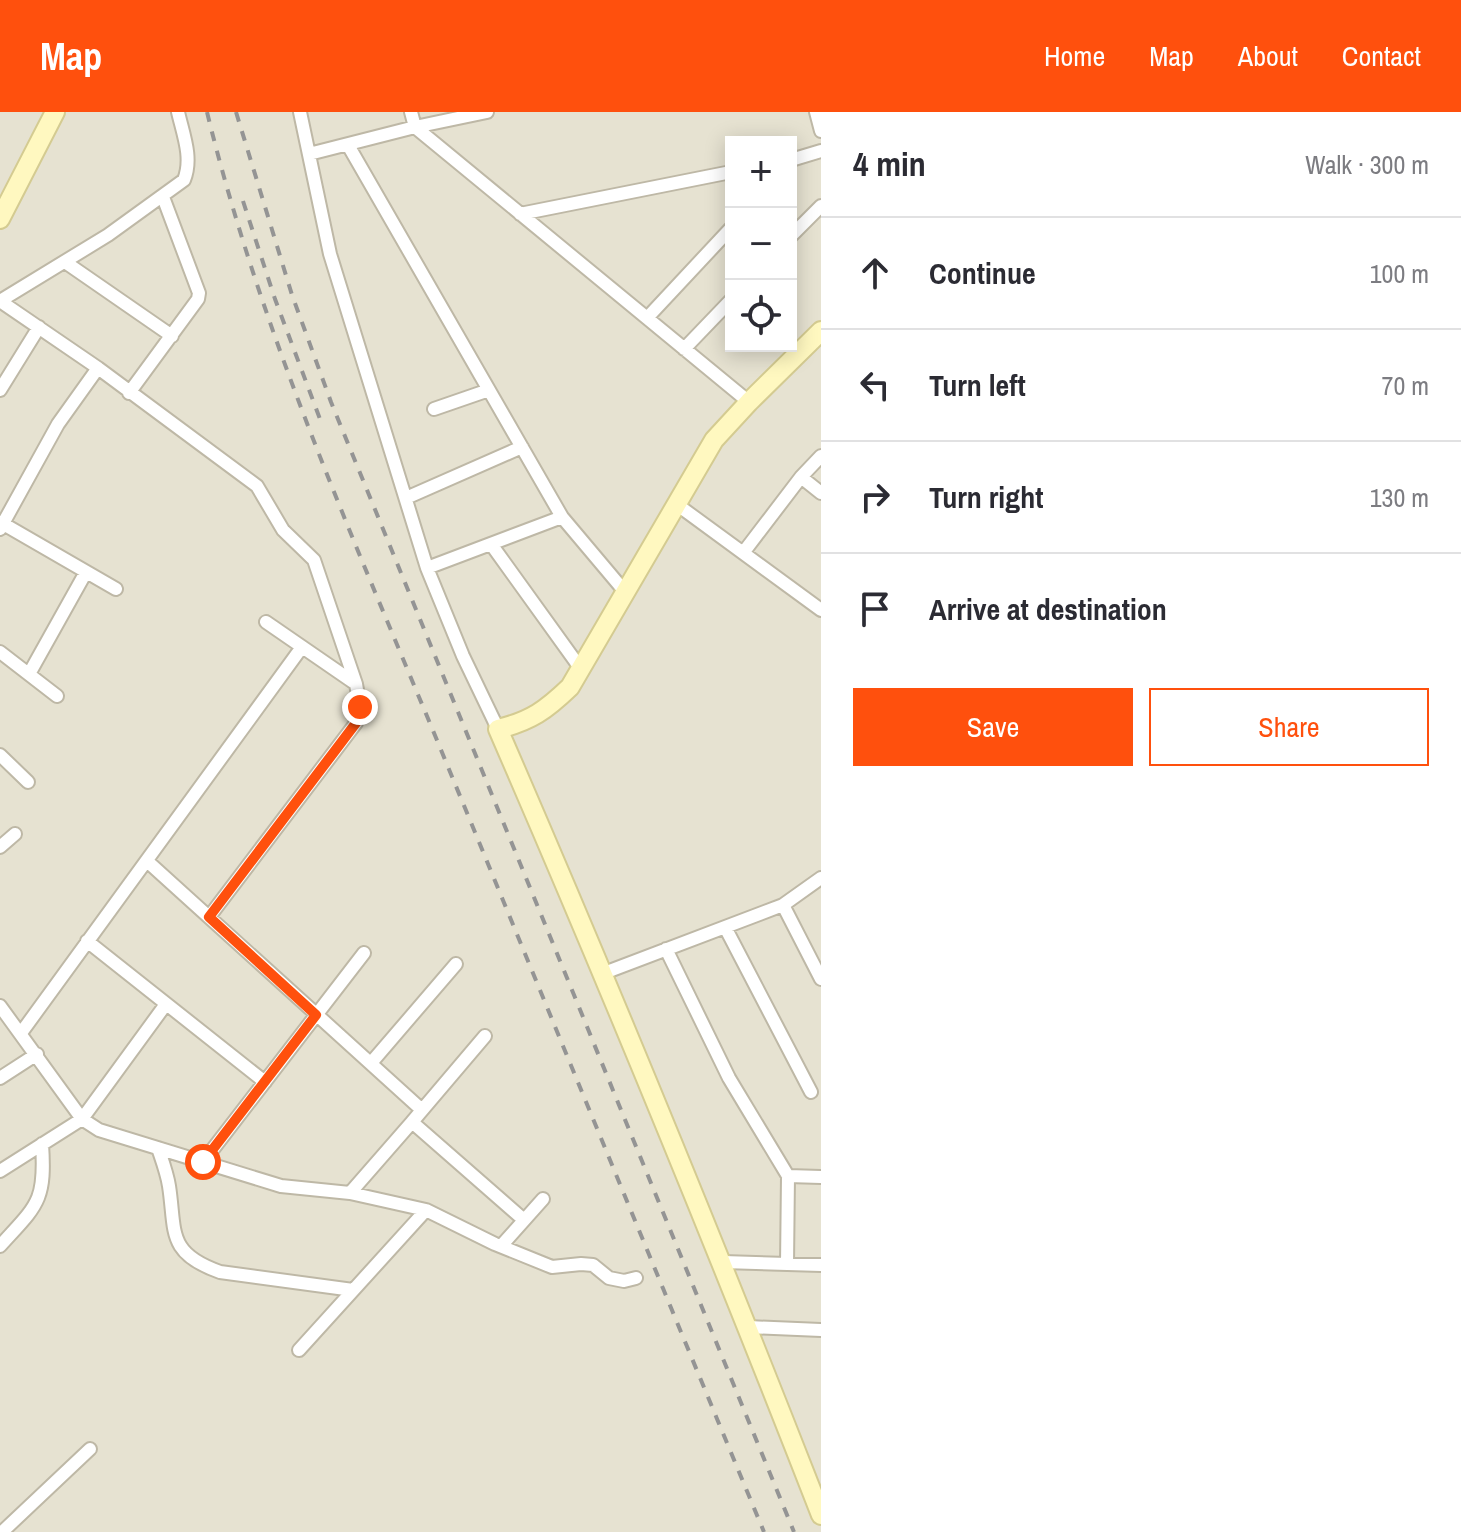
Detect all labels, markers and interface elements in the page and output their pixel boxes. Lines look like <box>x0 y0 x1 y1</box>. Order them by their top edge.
text: Map <box>40 31 102 82</box>
text: Home <box>1044 37 1105 75</box>
text: Map <box>1149 37 1194 75</box>
text: About <box>1238 37 1298 75</box>
text: Contact <box>1342 37 1421 75</box>
map controls <box>725 136 797 352</box>
button: + <box>725 136 797 208</box>
text: 4 min <box>853 141 926 187</box>
text: Walk · 300 m <box>1305 147 1429 182</box>
button: − <box>725 208 797 280</box>
icon: ahead <box>853 251 897 295</box>
text: Continue <box>929 253 1036 293</box>
text: 100 m <box>1370 256 1429 291</box>
button: locate <box>725 280 797 352</box>
icon: left <box>853 363 897 407</box>
text: Turn left <box>929 365 1026 405</box>
text: 70 m <box>1382 368 1429 403</box>
icon: right <box>853 475 897 519</box>
text: Turn right <box>929 477 1043 517</box>
text: 130 m <box>1370 480 1429 515</box>
icon: arrive <box>853 587 897 631</box>
text: Arrive at destination <box>929 589 1167 629</box>
button: Save <box>853 688 1133 766</box>
button: Share <box>1149 688 1429 766</box>
route end <box>342 689 378 725</box>
route start <box>185 1144 221 1180</box>

